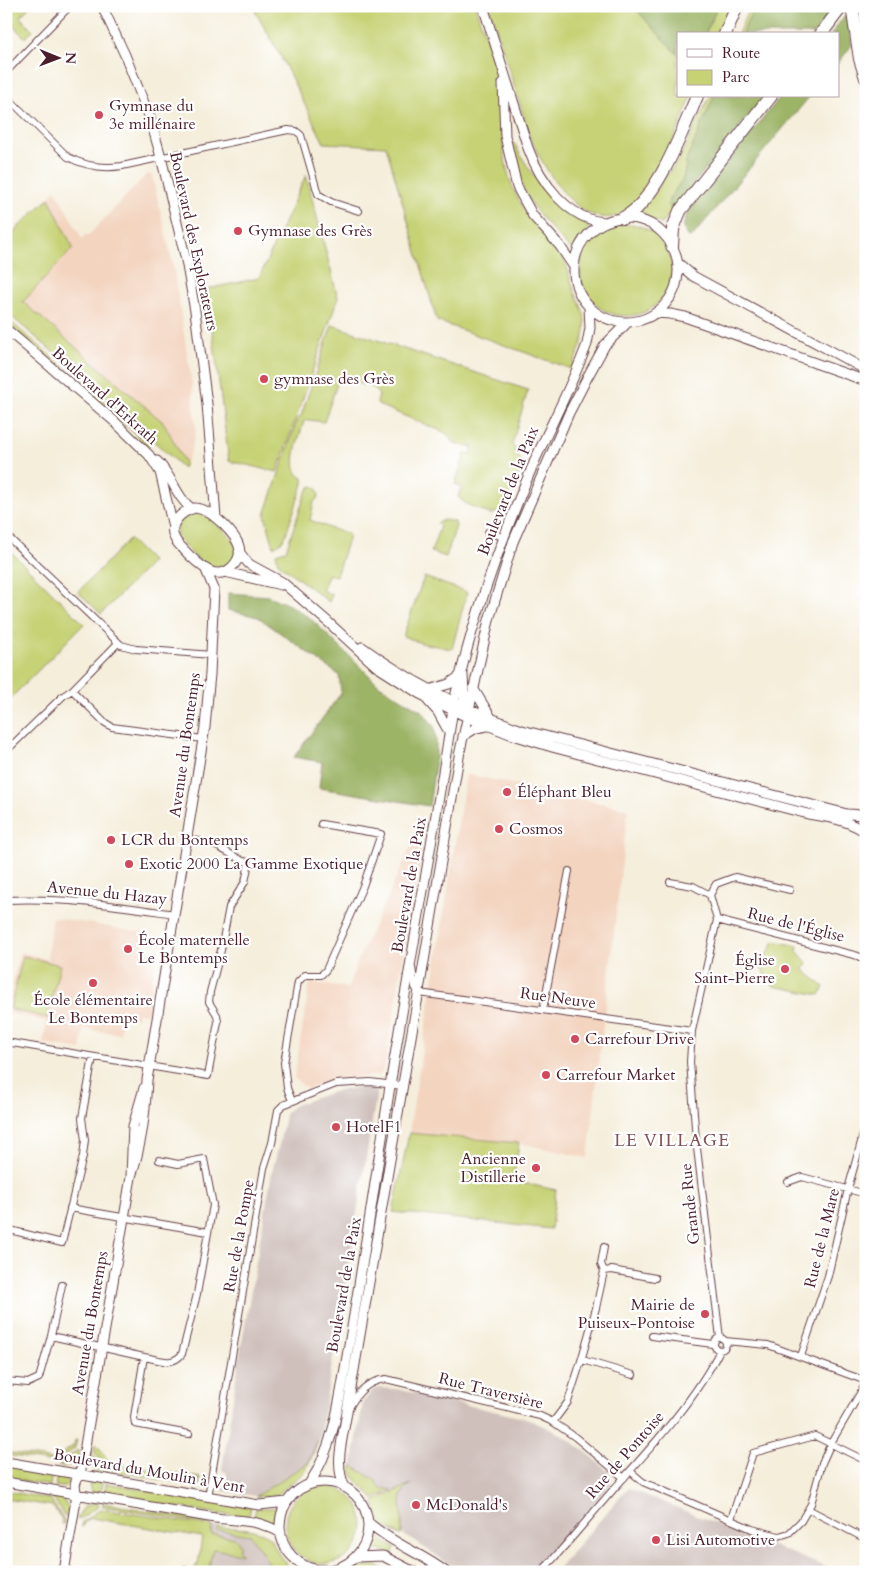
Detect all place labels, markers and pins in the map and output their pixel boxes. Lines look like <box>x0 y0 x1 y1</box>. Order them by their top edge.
place label: Gymnase du 3e millénaire <box>109 95 196 135</box>
marker: Gymnase du 3e millénaire <box>93 109 105 121</box>
place label: Gymnase des Grès <box>248 220 372 242</box>
marker: Gymnase des Grès <box>232 225 244 237</box>
place label: gymnase des Grès <box>274 368 394 390</box>
marker: gymnase des Grès <box>258 373 270 385</box>
place label: Éléphant Bleu <box>517 781 612 803</box>
marker: Éléphant Bleu <box>501 786 513 798</box>
place label: Cosmos <box>509 818 563 840</box>
marker: Cosmos <box>493 823 505 835</box>
place label: LCR du Bontemps <box>121 829 248 851</box>
marker: LCR du Bontemps <box>105 834 117 846</box>
place label: Exotic 2000 La Gamme Exotique <box>139 853 363 875</box>
marker: Exotic 2000 La Gamme Exotique <box>123 858 135 870</box>
place label: École maternelle Le Bontemps <box>138 929 250 969</box>
marker: École maternelle Le Bontemps <box>122 943 134 955</box>
place label: Église Saint-Pierre <box>694 949 775 989</box>
marker: Église Saint-Pierre <box>779 963 791 975</box>
marker: École élémentaire Le Bontemps <box>87 977 99 989</box>
place label: École élémentaire Le Bontemps <box>33 989 153 1029</box>
place label: Carrefour Drive <box>585 1028 694 1050</box>
marker: Carrefour Drive <box>569 1033 581 1045</box>
place label: Carrefour Market <box>556 1064 675 1086</box>
marker: Carrefour Market <box>540 1069 552 1081</box>
place label: HotelF1 <box>346 1116 402 1138</box>
marker: HotelF1 <box>330 1121 342 1133</box>
place label: Ancienne Distillerie <box>461 1148 526 1188</box>
marker: Ancienne Distillerie <box>530 1162 542 1174</box>
place label: Mairie de Puiseux-Pontoise <box>578 1294 695 1334</box>
marker: Mairie de Puiseux-Pontoise <box>699 1308 711 1320</box>
place label: McDonald's <box>426 1494 508 1516</box>
marker: McDonald's <box>410 1499 422 1511</box>
place label: Lisi Automotive <box>666 1529 775 1551</box>
marker: Lisi Automotive <box>650 1534 662 1546</box>

